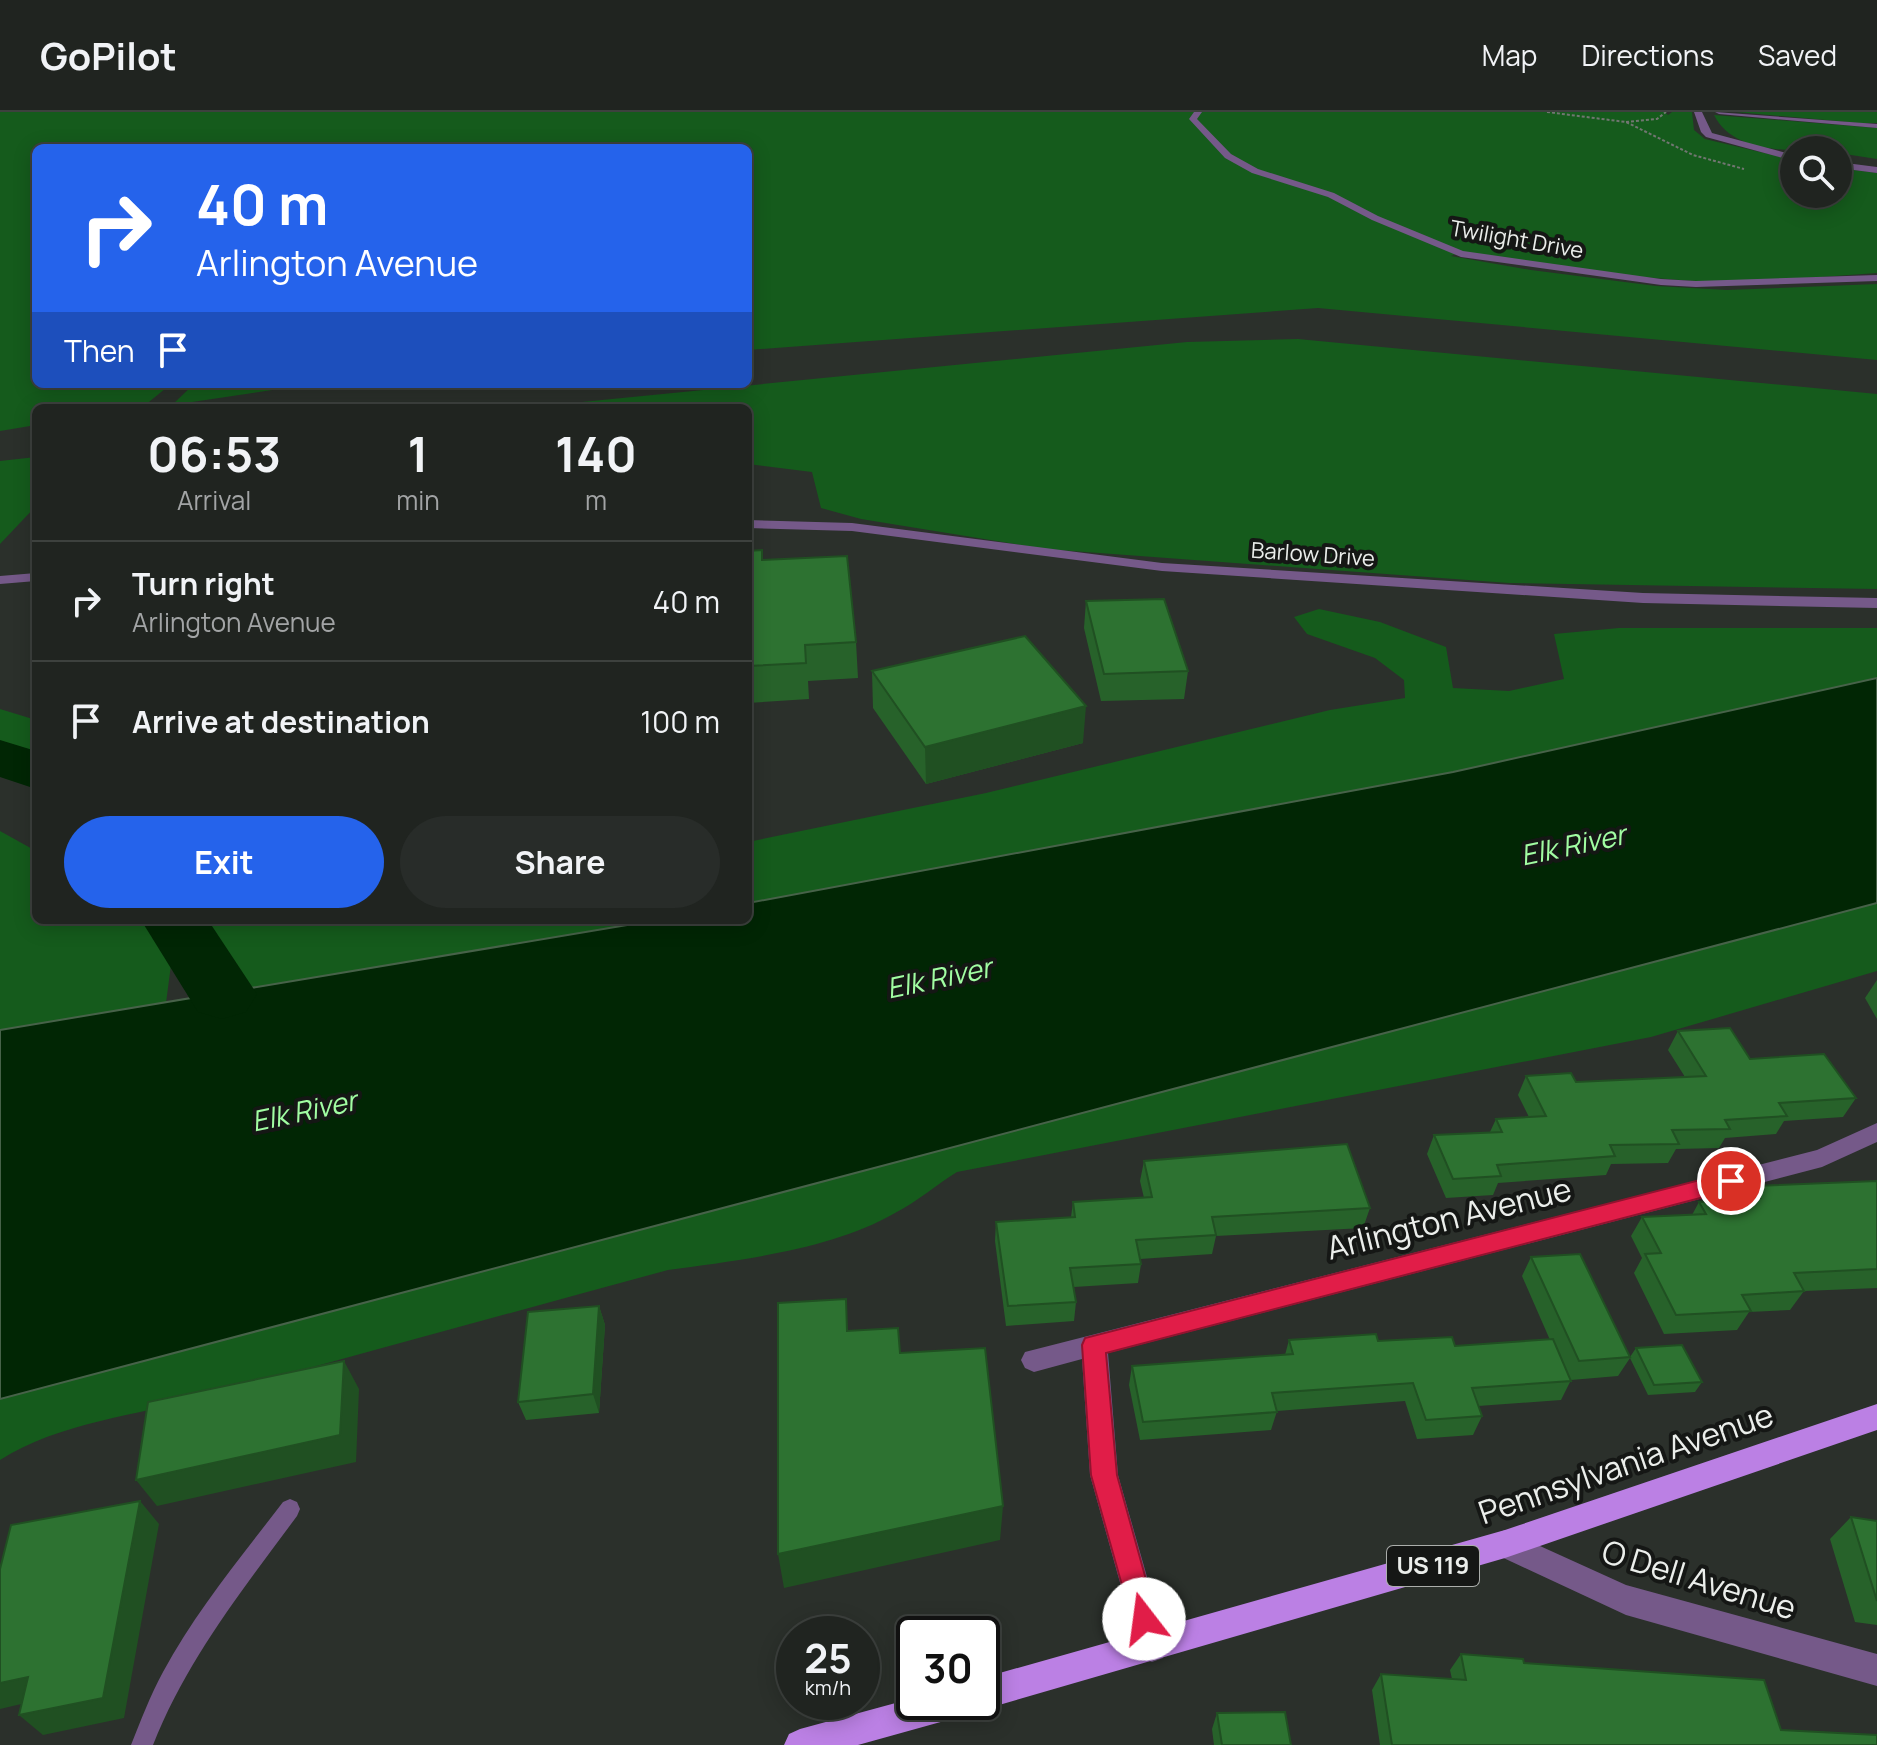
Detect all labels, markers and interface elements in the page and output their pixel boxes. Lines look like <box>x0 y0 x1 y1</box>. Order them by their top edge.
text: GoPilot <box>40 29 177 81</box>
text: Map <box>1482 36 1537 74</box>
text: Directions <box>1581 36 1714 74</box>
text: Saved <box>1758 36 1837 74</box>
map controls <box>1780 136 1852 208</box>
button: search <box>1780 136 1852 208</box>
text: 40 m <box>196 165 328 242</box>
icon: right <box>64 176 168 280</box>
street label: Twilight Drive <box>1448 213 1586 266</box>
text: Arlington Avenue <box>196 238 478 287</box>
icon: arrive <box>151 328 195 372</box>
text: Then <box>64 330 135 371</box>
text: 06:53 <box>147 421 281 486</box>
text: 1 <box>408 421 429 486</box>
text: 140 <box>555 421 637 486</box>
text: Arrival <box>177 482 251 518</box>
text: min <box>396 482 440 518</box>
text: m <box>585 482 607 518</box>
street label: Barlow Drive <box>1250 535 1376 573</box>
text: Turn right <box>132 563 275 604</box>
icon: right <box>64 579 108 623</box>
text: 40 m <box>653 581 720 622</box>
text: Arlington Avenue <box>132 604 336 640</box>
icon: arrive <box>64 699 108 743</box>
text: Arrive at destination <box>132 701 430 742</box>
text: 100 m <box>640 701 720 742</box>
water label: Elk River <box>1517 814 1633 874</box>
button: Exit <box>64 816 384 908</box>
button: Share <box>400 816 720 908</box>
water label: Elk River <box>883 947 999 1007</box>
water label: Elk River <box>248 1080 364 1140</box>
pin <box>1697 1147 1765 1215</box>
icon: arrive <box>1709 1159 1753 1203</box>
street label: Arlington Avenue <box>1322 1166 1576 1270</box>
street label: Pennsylvania Avenue <box>1472 1392 1779 1534</box>
street label: O Dell Avenue <box>1597 1529 1802 1629</box>
road number: US 119 <box>1387 1546 1479 1586</box>
position arrow <box>1102 1577 1186 1661</box>
speed limit sign: 30 <box>896 1616 1000 1720</box>
text: 25 <box>804 1630 852 1685</box>
text: km/h <box>805 1674 851 1701</box>

